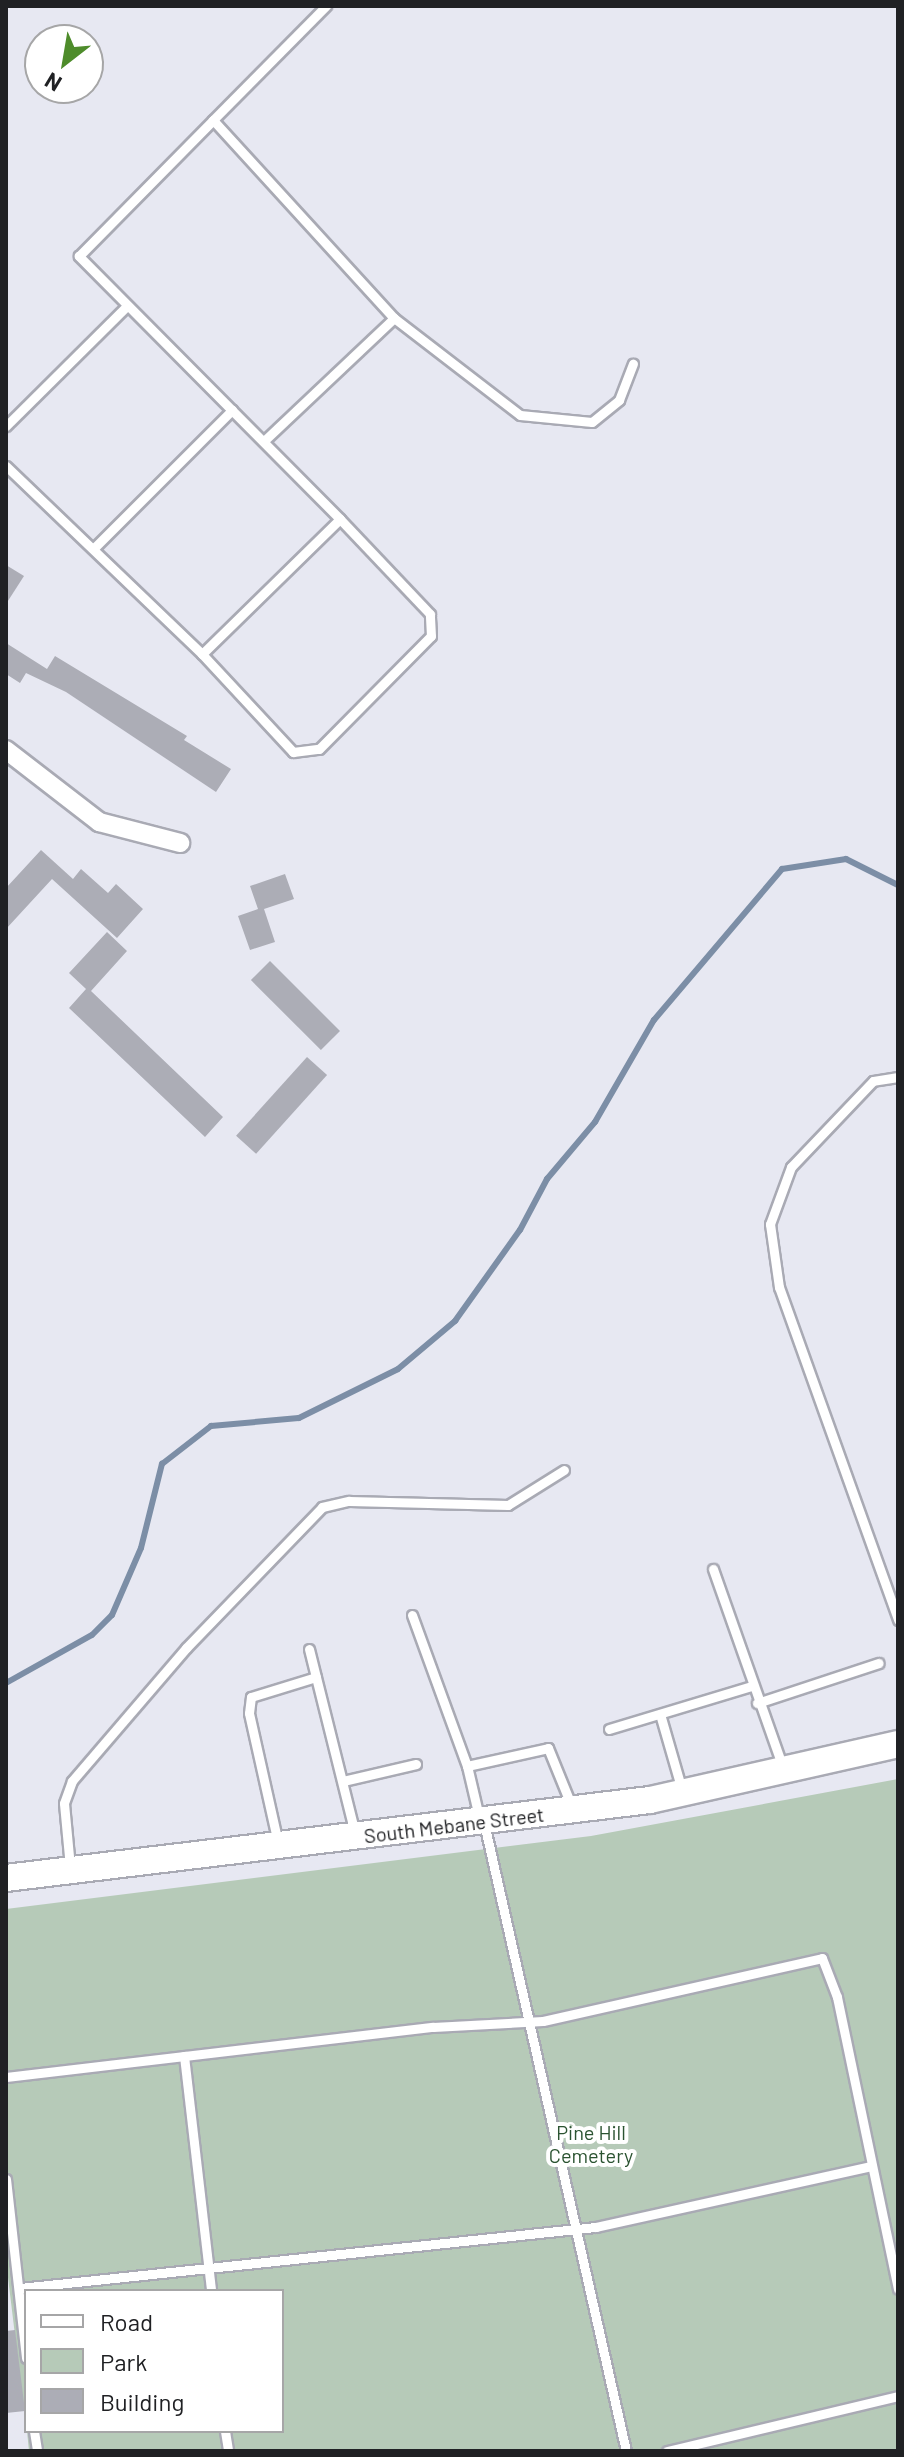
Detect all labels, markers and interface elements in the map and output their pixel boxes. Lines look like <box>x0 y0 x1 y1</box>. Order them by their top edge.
north arrow <box>24 24 104 104</box>
text: N <box>40 68 66 98</box>
street label: South Mebane Street <box>363 1802 545 1848</box>
park label: Pine Hill Cemetery <box>549 2120 633 2167</box>
legend <box>24 2289 284 2433</box>
text: Road <box>100 2307 153 2336</box>
text: Park <box>100 2347 147 2376</box>
text: Building <box>100 2387 184 2416</box>

